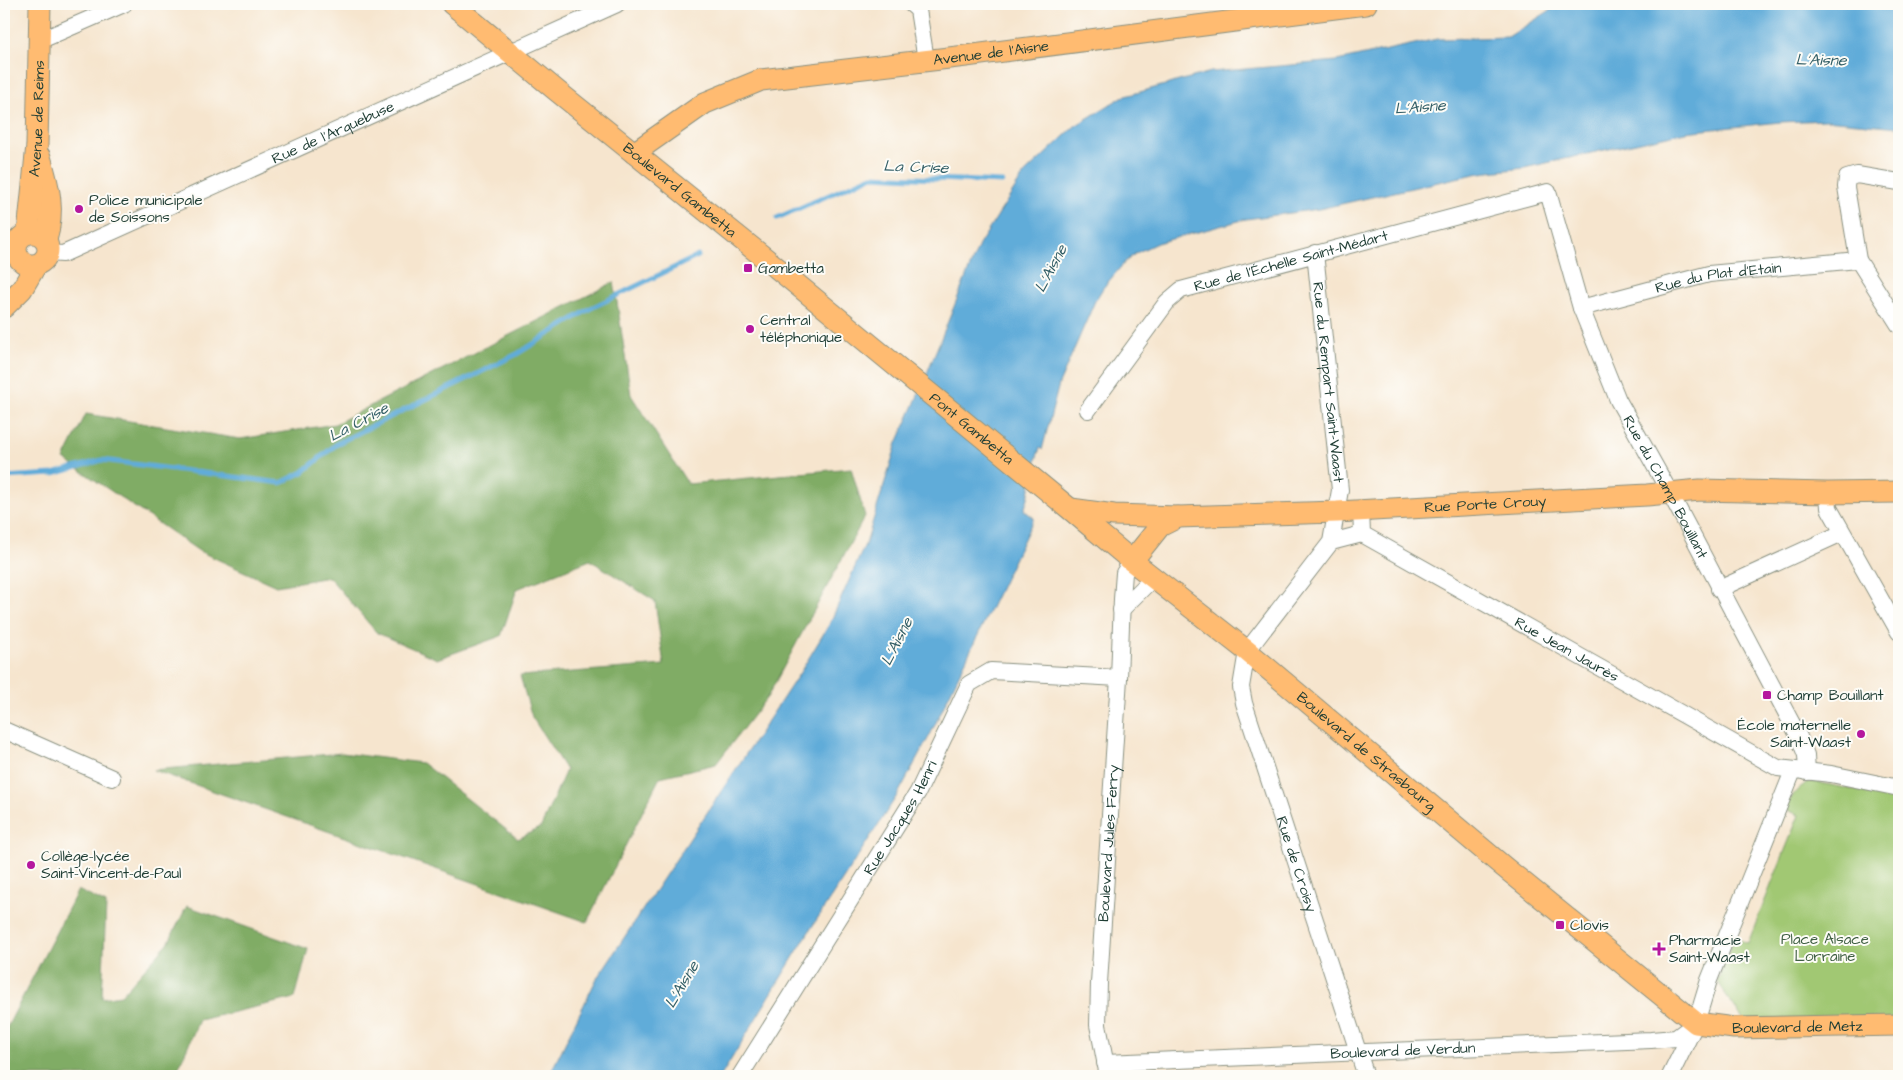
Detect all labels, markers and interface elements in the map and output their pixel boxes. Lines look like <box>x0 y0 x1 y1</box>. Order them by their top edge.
street label: Avenue de l'Aisne <box>932 35 1050 71</box>
water label: L'Aisne <box>1795 49 1848 71</box>
street label: Avenue de Reims <box>24 59 50 178</box>
water label: L'Aisne <box>1394 94 1448 120</box>
street label: Rue de l'Arquebuse <box>268 96 398 169</box>
street label: Boulevard Gambetta <box>618 138 741 243</box>
water label: La Crise <box>883 155 950 179</box>
place label: Police municipale de Soissons <box>89 190 203 228</box>
marker: Police municipale de Soissons <box>73 203 85 215</box>
street label: Rue de l'Échelle Saint-Médart <box>1192 225 1390 297</box>
water label: L'Aisne <box>1029 240 1073 296</box>
street label: Rue du Plat d'Etain <box>1653 257 1783 299</box>
place label: Gambetta <box>758 258 824 279</box>
marker: Gambetta <box>742 262 754 274</box>
street label: Rue du Rempart Saint-Waast <box>1307 281 1349 484</box>
place label: Central téléphonique <box>760 310 842 348</box>
marker: Central téléphonique <box>744 323 756 335</box>
street label: Pont Gambetta <box>925 388 1019 470</box>
water label: La Crise <box>325 396 393 447</box>
street label: Rue du Champ Bouillant <box>1618 412 1713 563</box>
street label: Rue Porte Crouy <box>1424 491 1547 518</box>
street label: Rue Jean Jaurès <box>1510 612 1623 688</box>
water label: L'Aisne <box>876 613 919 669</box>
place label: Champ Bouillant <box>1777 685 1884 706</box>
street label: Boulevard de Strasbourg <box>1292 687 1440 817</box>
marker: Champ Bouillant <box>1761 689 1773 701</box>
place label: École maternelle Saint-Waast <box>1738 715 1851 753</box>
marker: École maternelle Saint-Waast <box>1855 728 1867 740</box>
street label: Rue Jacques Henri <box>858 757 943 879</box>
street label: Boulevard Jules Ferry <box>1093 764 1125 923</box>
street label: Rue de Croisy <box>1271 814 1322 915</box>
place label: Collège-lycée Saint-Vincent-de-Paul <box>41 846 181 884</box>
marker: Collège-lycée Saint-Vincent-de-Paul <box>25 859 37 871</box>
place label: Clovis <box>1570 915 1609 936</box>
marker: Clovis <box>1554 919 1566 931</box>
park label: Place Alsace Lorraine <box>1781 929 1869 967</box>
place label: Pharmacie Saint-Waast <box>1669 930 1750 968</box>
marker: Pharmacie Saint-Waast <box>1653 943 1665 955</box>
water label: L'Aisne <box>659 956 705 1012</box>
street label: Boulevard de Metz <box>1732 1016 1864 1039</box>
street label: Boulevard de Verdun <box>1330 1037 1476 1065</box>

